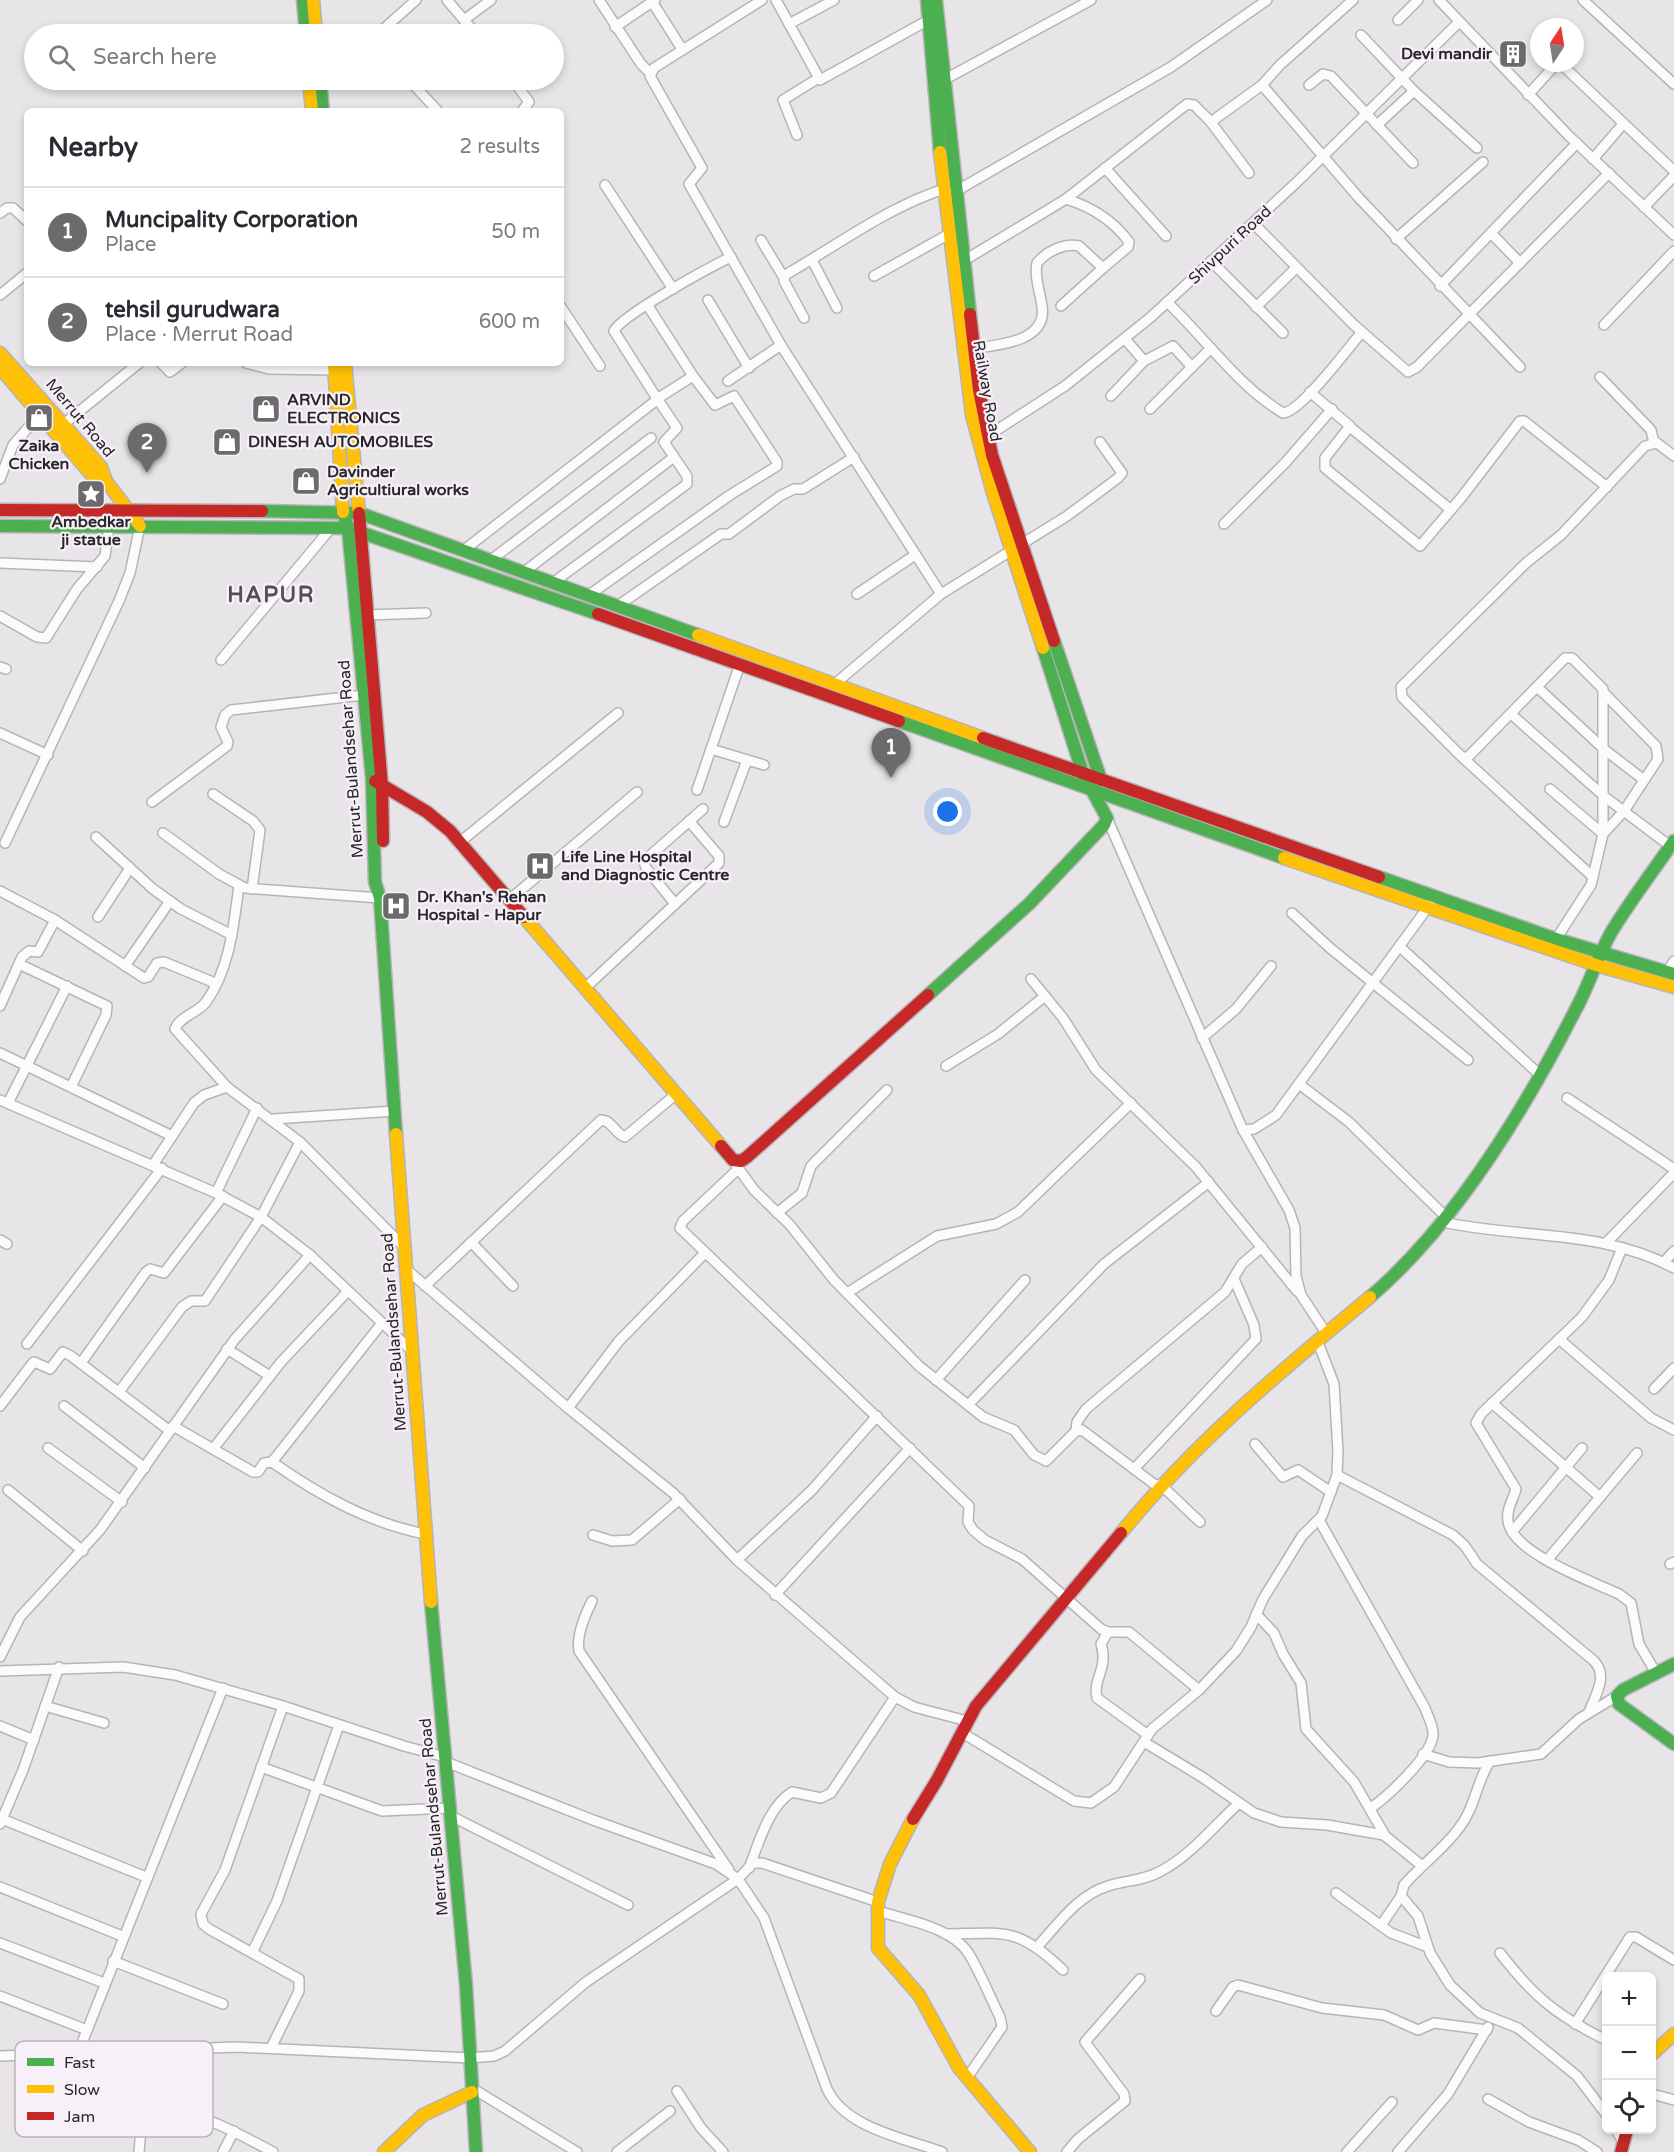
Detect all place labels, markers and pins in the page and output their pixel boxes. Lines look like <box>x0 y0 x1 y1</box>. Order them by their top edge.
building icon: Devi mandir <box>1497 38 1529 70</box>
place label: Devi mandir <box>1401 44 1493 64</box>
place label: ARVIND ELECTRONICS <box>287 390 400 428</box>
shop icon: ARVIND ELECTRONICS <box>250 393 282 425</box>
shop icon: Zaika Chicken <box>23 402 55 434</box>
pin: 2 <box>128 424 166 473</box>
shop icon: DINESH AUTOMOBILES <box>211 426 243 458</box>
place label: DINESH AUTOMOBILES <box>248 432 433 452</box>
place label: Zaika Chicken <box>9 436 69 474</box>
place label: Davinder Agricultiural works <box>327 462 469 500</box>
shop icon: Davinder Agricultiural works <box>290 465 322 497</box>
place icon: Ambedkar ji statue <box>75 478 107 510</box>
place label: Ambedkar ji statue <box>51 512 132 550</box>
pin: 1 <box>872 728 910 778</box>
place label: Life Line Hospital and Diagnostic Centre <box>561 847 729 885</box>
hospital icon: Life Line Hospital and Diagnostic Centre <box>524 850 556 882</box>
place label: Dr. Khan's Rehan Hospital - Hapur <box>417 887 546 925</box>
hospital icon: Dr. Khan's Rehan Hospital - Hapur <box>380 890 412 922</box>

